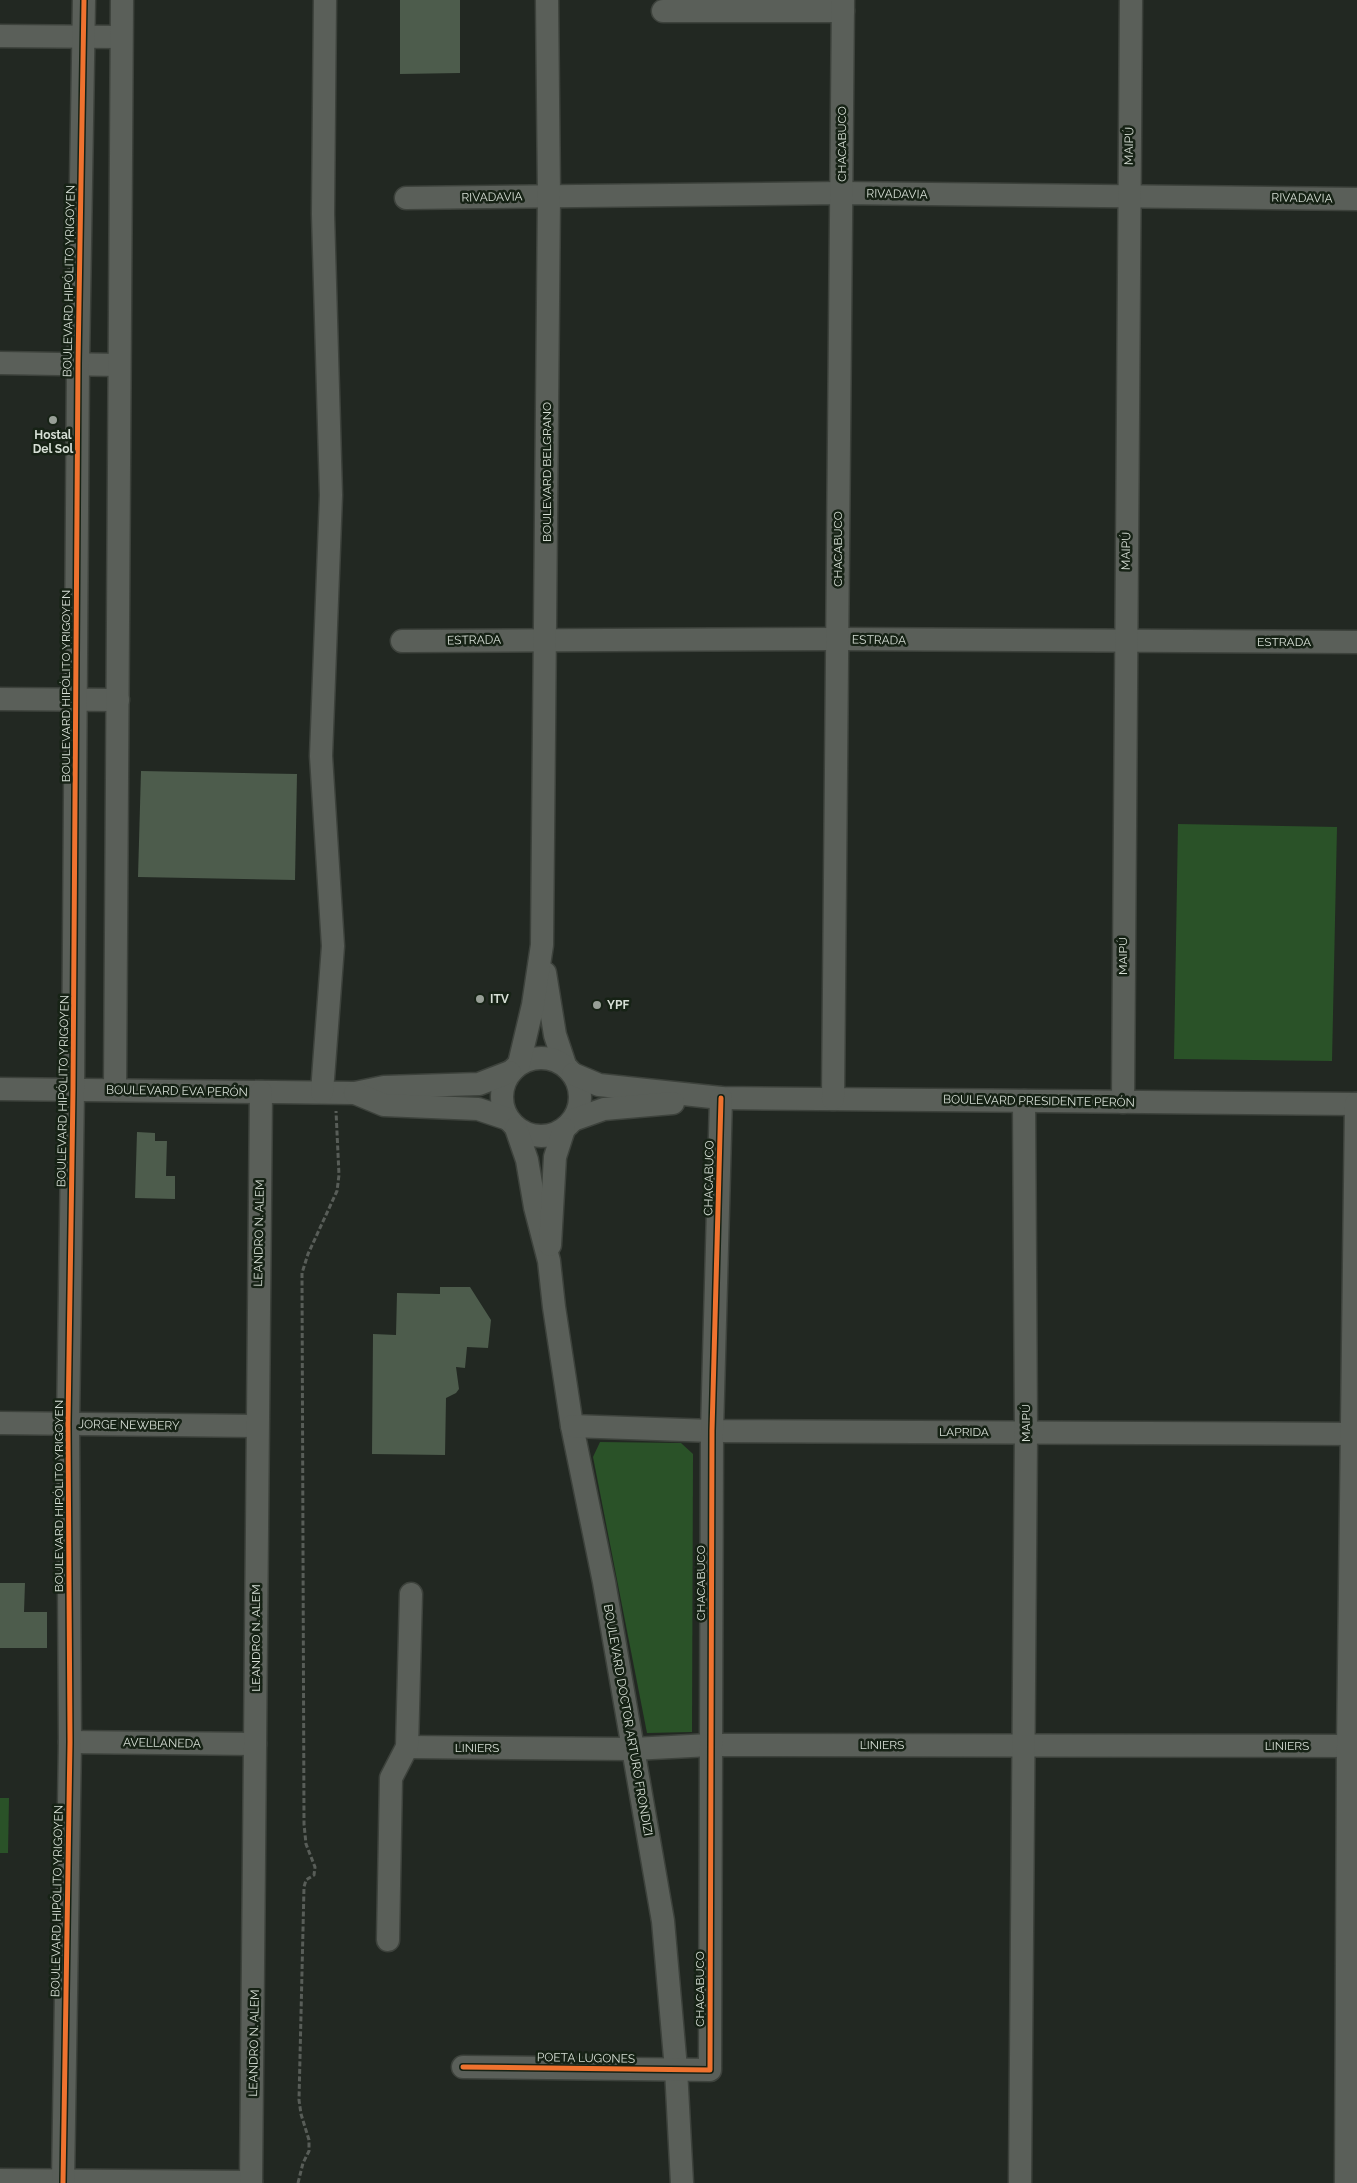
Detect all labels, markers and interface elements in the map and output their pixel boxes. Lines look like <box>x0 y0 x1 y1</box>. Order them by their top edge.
street label: CHACABUCO <box>835 106 849 182</box>
street label: MAIPÚ <box>1122 127 1136 165</box>
street label: BOULEVARD HIPÓLITO YRIGOYEN <box>60 185 78 377</box>
street label: RIVADAVIA <box>866 186 928 202</box>
street label: RIVADAVIA <box>461 189 523 205</box>
street label: RIVADAVIA <box>1271 190 1333 206</box>
street label: BOULEVARD BELGRANO <box>540 402 554 542</box>
marker: Hostal Del Sol <box>47 414 59 426</box>
place label: Hostal Del Sol <box>33 428 73 456</box>
street label: CHACABUCO <box>831 511 845 587</box>
street label: MAIPÚ <box>1119 532 1133 570</box>
street label: BOULEVARD HIPÓLITO YRIGOYEN <box>59 590 73 782</box>
street label: ESTRADA <box>447 633 501 647</box>
street label: ESTRADA <box>852 633 906 647</box>
street label: ESTRADA <box>1257 635 1311 649</box>
street label: MAIPÚ <box>1116 937 1130 975</box>
place label: ITV <box>490 992 510 1006</box>
marker: ITV <box>474 993 486 1005</box>
street label: BOULEVARD HIPÓLITO YRIGOYEN <box>54 995 72 1187</box>
place label: YPF <box>607 998 629 1012</box>
marker: YPF <box>591 999 603 1011</box>
street label: BOULEVARD EVA PERÓN <box>106 1083 248 1099</box>
street label: BOULEVARD PRESIDENTE PERÓN <box>943 1092 1135 1110</box>
street label: CHACABUCO <box>701 1140 717 1216</box>
street label: LEANDRO N. ALEM <box>251 1179 267 1287</box>
street label: BOULEVARD HIPÓLITO YRIGOYEN <box>52 1400 66 1592</box>
street label: MAIPÚ <box>1019 1404 1033 1442</box>
street label: JORGE NEWBERY <box>78 1417 180 1433</box>
street label: LAPRIDA <box>939 1425 989 1439</box>
street label: CHACABUCO <box>694 1545 708 1621</box>
street label: LEANDRO N. ALEM <box>249 1584 263 1692</box>
street label: BOULEVARD DOCTOR ARTURO FRONDIZI <box>601 1603 655 1837</box>
street label: AVELLANEDA <box>123 1735 201 1751</box>
street label: LINIERS <box>860 1738 904 1752</box>
street label: LINIERS <box>1265 1739 1309 1753</box>
street label: LINIERS <box>455 1741 499 1755</box>
street label: BOULEVARD HIPÓLITO YRIGOYEN <box>48 1805 66 1997</box>
street label: CHACABUCO <box>693 1951 707 2027</box>
street label: LEANDRO N. ALEM <box>246 1989 262 2097</box>
street label: POETA LUGONES <box>537 2050 635 2066</box>

